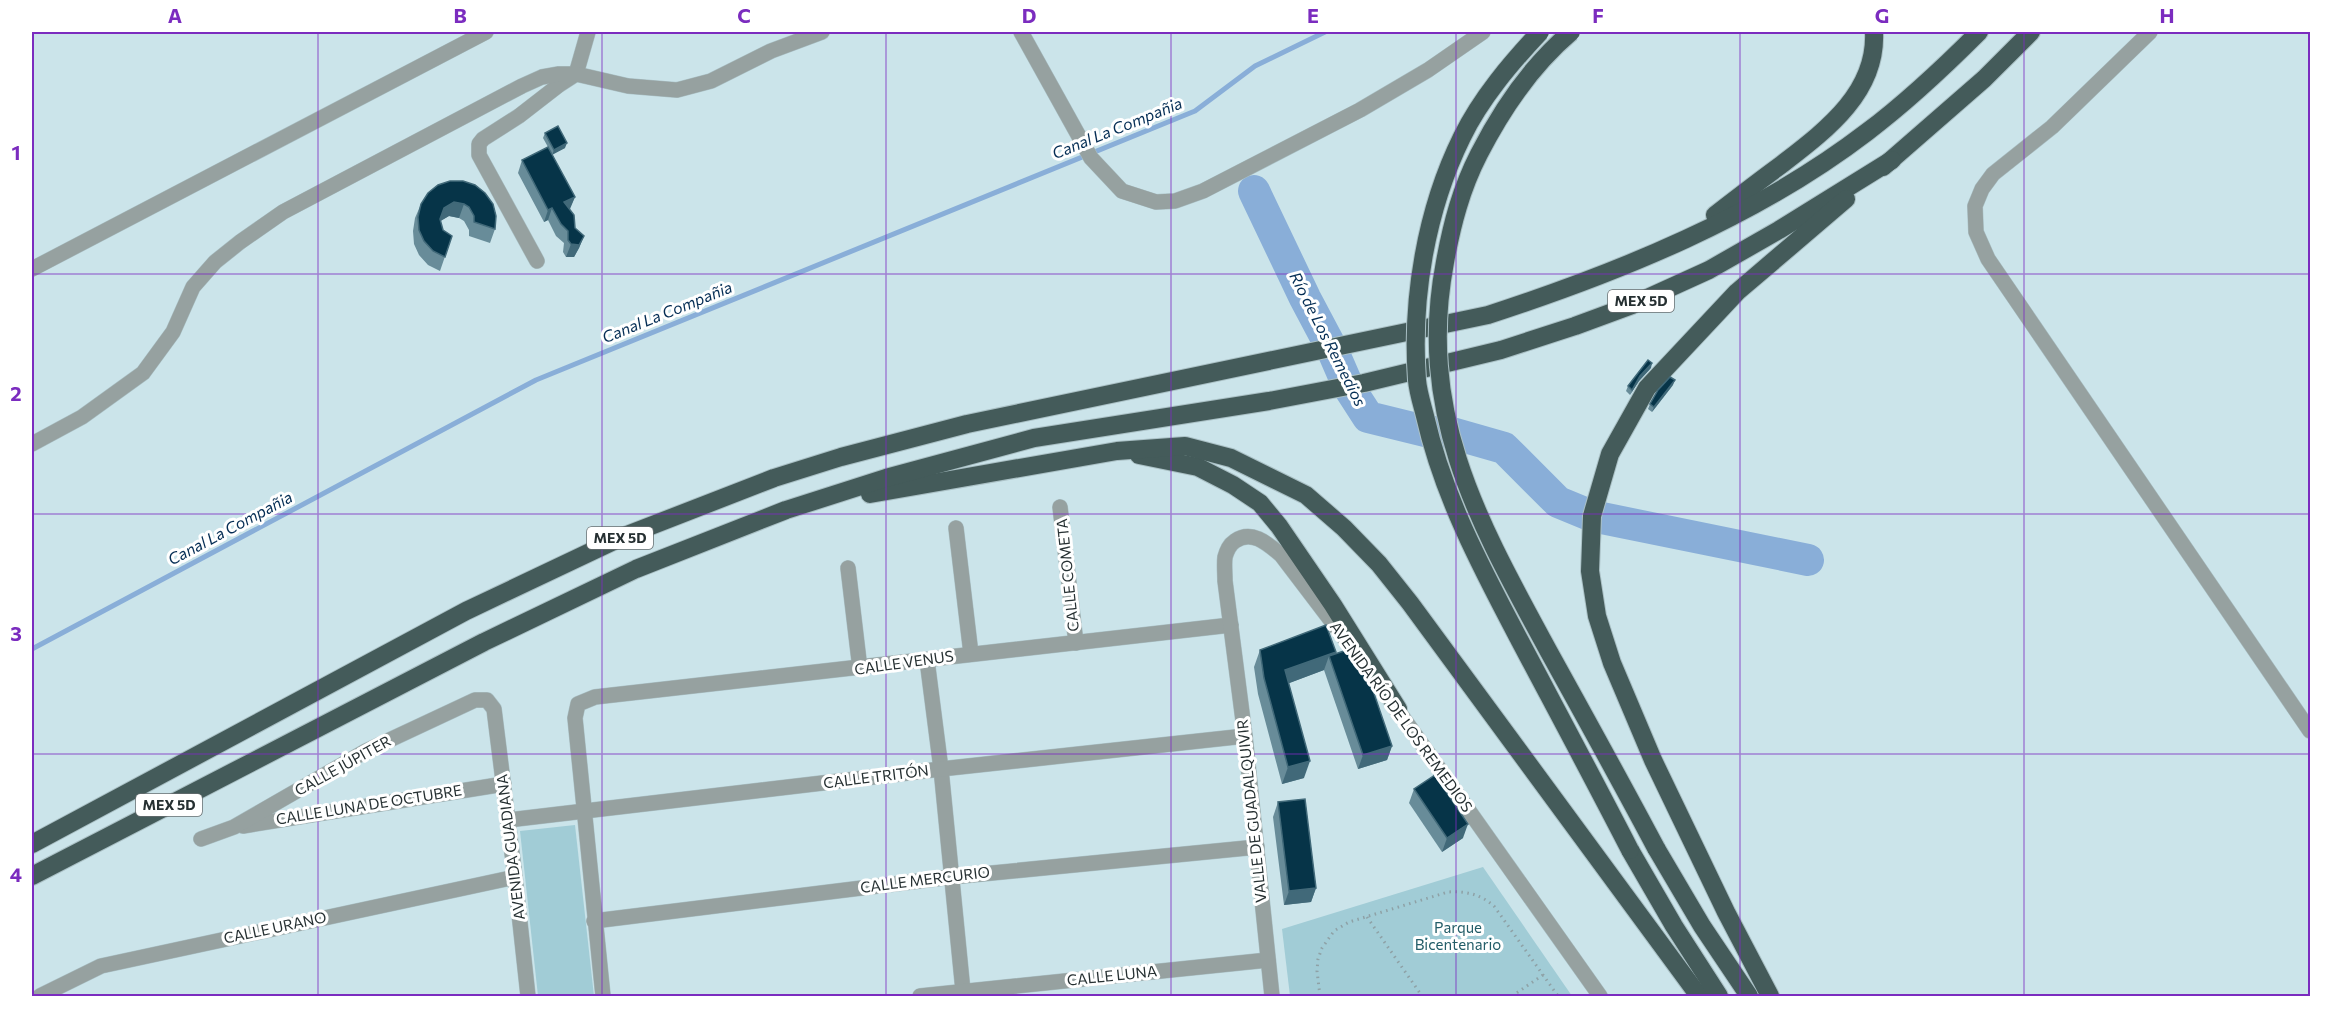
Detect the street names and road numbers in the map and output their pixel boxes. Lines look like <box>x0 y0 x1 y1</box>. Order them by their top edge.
road number: MEX 5D <box>1608 290 1674 312</box>
street label: CALLE COMETA <box>1052 518 1082 633</box>
road number: MEX 5D <box>587 527 653 549</box>
street label: AVENIDA RÍO DE LOS REMEDIOS <box>1327 617 1478 815</box>
street label: CALLE VENUS <box>853 646 955 678</box>
street label: VALLE DE GUADALQUIVIR <box>1232 718 1270 904</box>
street label: CALLE JÚPITER <box>291 730 394 799</box>
street label: CALLE TRITÓN <box>822 760 930 791</box>
street label: AVENIDA GUADIANA <box>492 773 528 921</box>
street label: CALLE LUNA DE OCTUBRE <box>275 780 463 828</box>
road number: MEX 5D <box>136 794 202 816</box>
street label: CALLE MERCURIO <box>859 862 991 896</box>
street label: CALLE URANO <box>222 907 328 947</box>
street label: CALLE LUNA <box>1066 961 1158 989</box>

